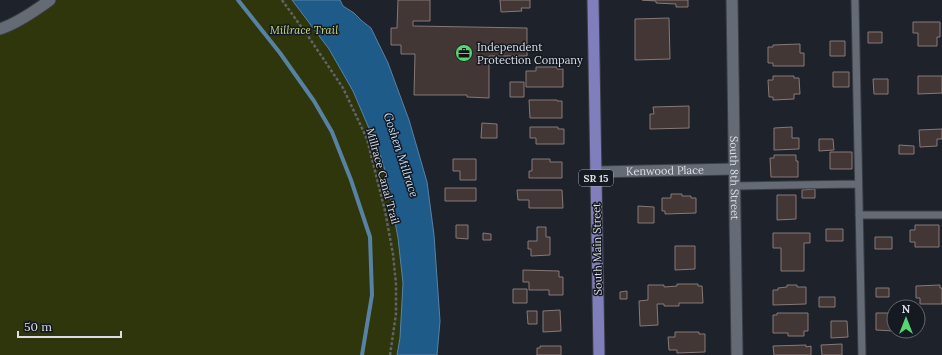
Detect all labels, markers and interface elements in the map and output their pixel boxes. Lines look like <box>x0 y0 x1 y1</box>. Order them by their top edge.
park label: Millrace Trail <box>270 23 338 37</box>
place label: Independent Protection Company <box>477 40 583 67</box>
office icon: Independent Protection Company <box>454 43 474 63</box>
water label: Goshen Millrace <box>381 110 422 199</box>
street label: Millrace Canal Trail <box>363 126 403 226</box>
street label: South 8th Street <box>727 136 742 221</box>
street label: Kenwood Place <box>626 163 704 178</box>
road number: SR 15 <box>579 170 613 186</box>
street label: South Main Street <box>589 202 605 295</box>
north arrow <box>886 299 926 339</box>
text: N <box>902 302 911 316</box>
scale bar <box>18 313 121 339</box>
text: 50 m <box>24 319 52 334</box>

